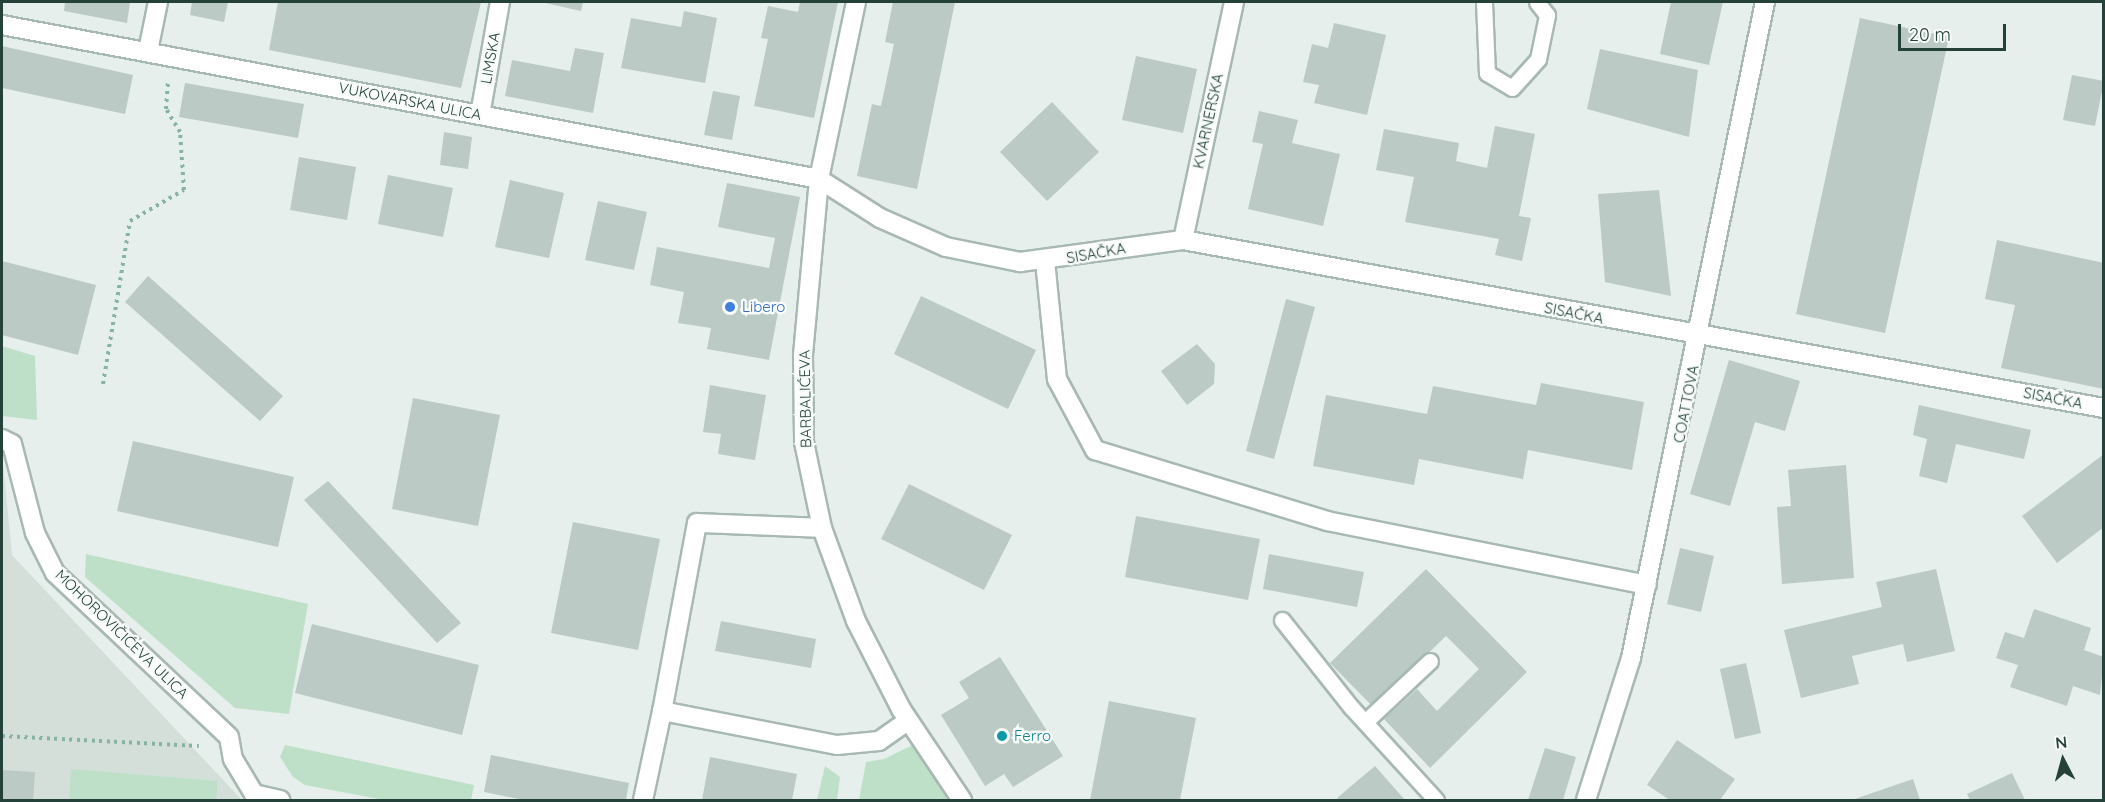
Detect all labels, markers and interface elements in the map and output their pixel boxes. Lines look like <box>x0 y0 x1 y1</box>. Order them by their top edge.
scale bar <box>1901 12 2009 50</box>
text: 20 m <box>1909 23 1951 46</box>
street label: LIMSKA <box>477 31 503 85</box>
street label: KVARNERSKA <box>1189 72 1227 170</box>
street label: VUKOVARSKA ULICA <box>337 78 483 124</box>
street label: SISAČKA <box>1065 239 1127 267</box>
place label: Libero <box>742 298 785 316</box>
street label: SISAČKA <box>1543 298 1605 328</box>
marker: Libero <box>723 300 737 314</box>
street label: BARBALIĆEVA <box>795 350 815 448</box>
street label: COATTOVA <box>1670 364 1702 444</box>
street label: SISAČKA <box>2022 383 2084 413</box>
street label: MOHOROVIČIĆEVA ULICA <box>52 566 192 702</box>
place label: Ferro <box>1014 727 1051 745</box>
marker: Ferro <box>995 729 1009 743</box>
north arrow <box>2033 730 2093 790</box>
text: N <box>2054 732 2068 753</box>

